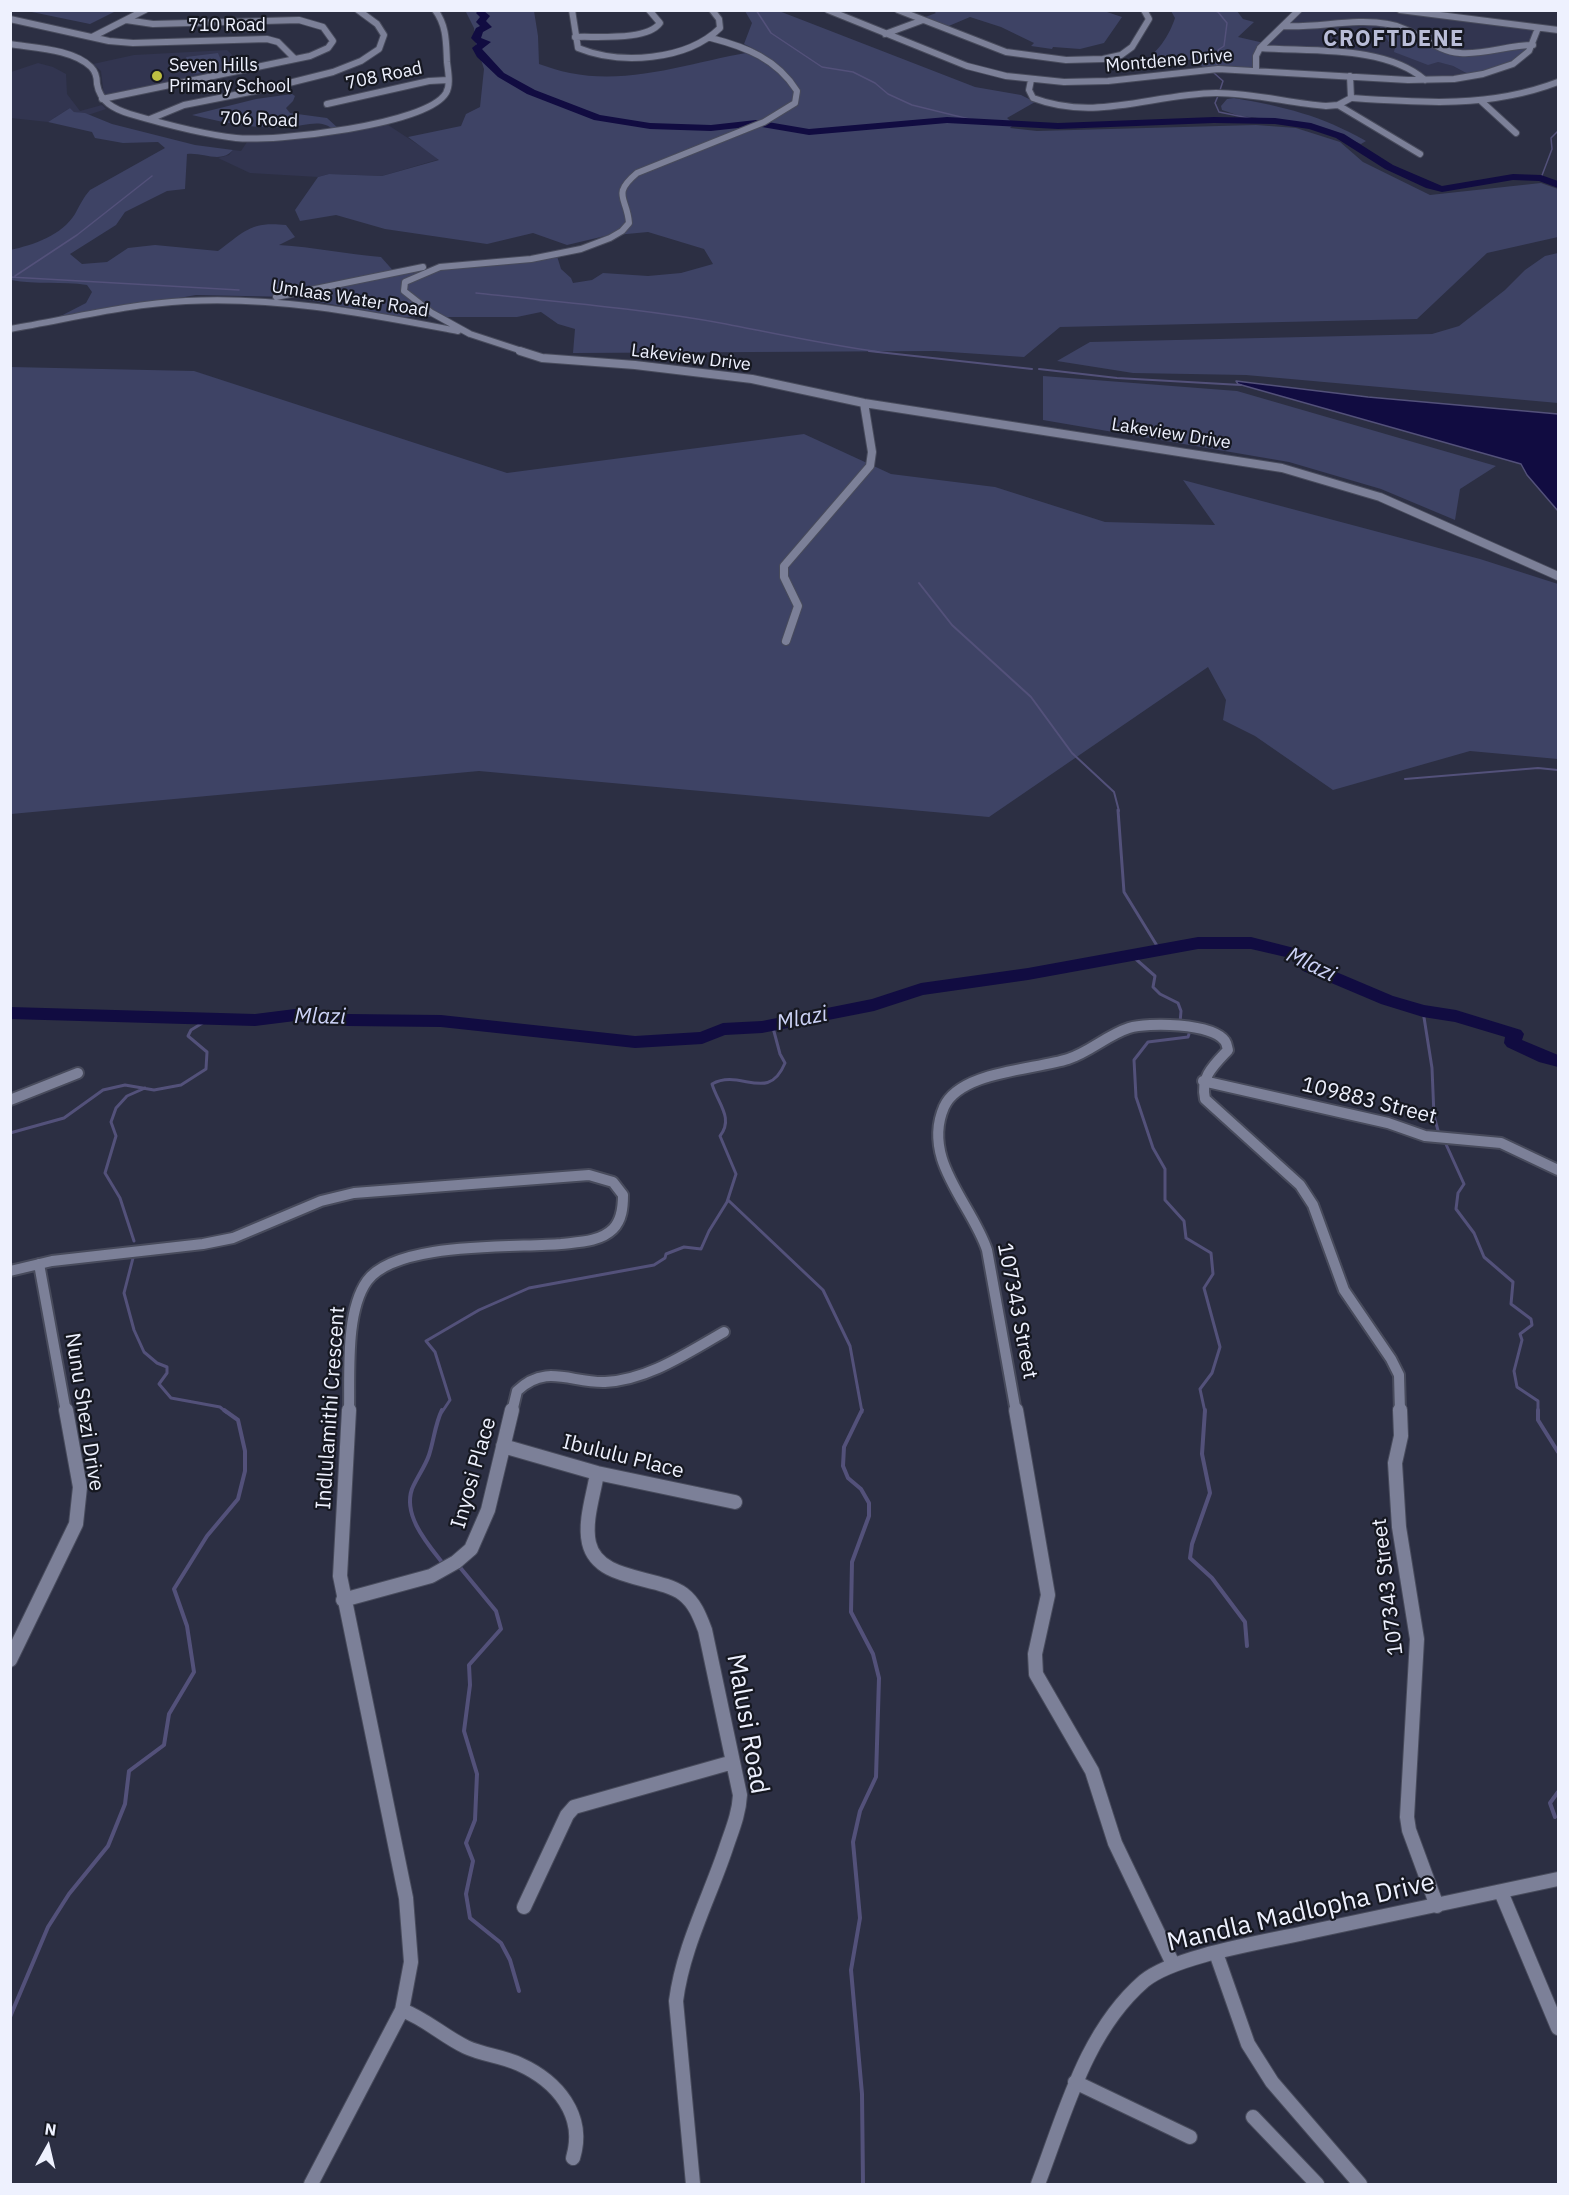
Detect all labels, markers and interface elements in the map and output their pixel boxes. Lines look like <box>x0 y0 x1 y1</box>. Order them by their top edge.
street label: 710 Road <box>188 15 266 37</box>
district label: CROFTDENE <box>1323 27 1465 53</box>
street label: Montdene Drive <box>1104 45 1234 77</box>
place label: Seven Hills Primary School <box>169 55 291 98</box>
street label: 708 Road <box>344 57 424 95</box>
marker: Seven Hills Primary School <box>150 69 164 83</box>
street label: 706 Road <box>220 108 298 132</box>
street label: Umlaas Water Road <box>270 276 430 322</box>
street label: Lakeview Drive <box>630 340 752 376</box>
street label: Lakeview Drive <box>1110 414 1232 454</box>
water label: Mlazi <box>1282 942 1340 988</box>
water label: Mlazi <box>774 1001 830 1037</box>
water label: Mlazi <box>294 1003 346 1031</box>
street label: 109883 Street <box>1299 1072 1439 1130</box>
street label: 107343 Street <box>991 1241 1043 1381</box>
street label: Indlulamithi Crescent <box>311 1305 351 1511</box>
street label: Nunu Shezi Drive <box>59 1331 109 1493</box>
street label: Inyosi Place <box>446 1415 502 1531</box>
street label: Ibululu Place <box>560 1430 686 1484</box>
street label: 107343 Street <box>1367 1517 1409 1657</box>
street label: Malusi Road <box>719 1651 775 1797</box>
street label: Mandla Madlopha Drive <box>1164 1867 1438 1959</box>
north arrow <box>18 2117 78 2177</box>
text: N <box>43 2118 58 2140</box>

